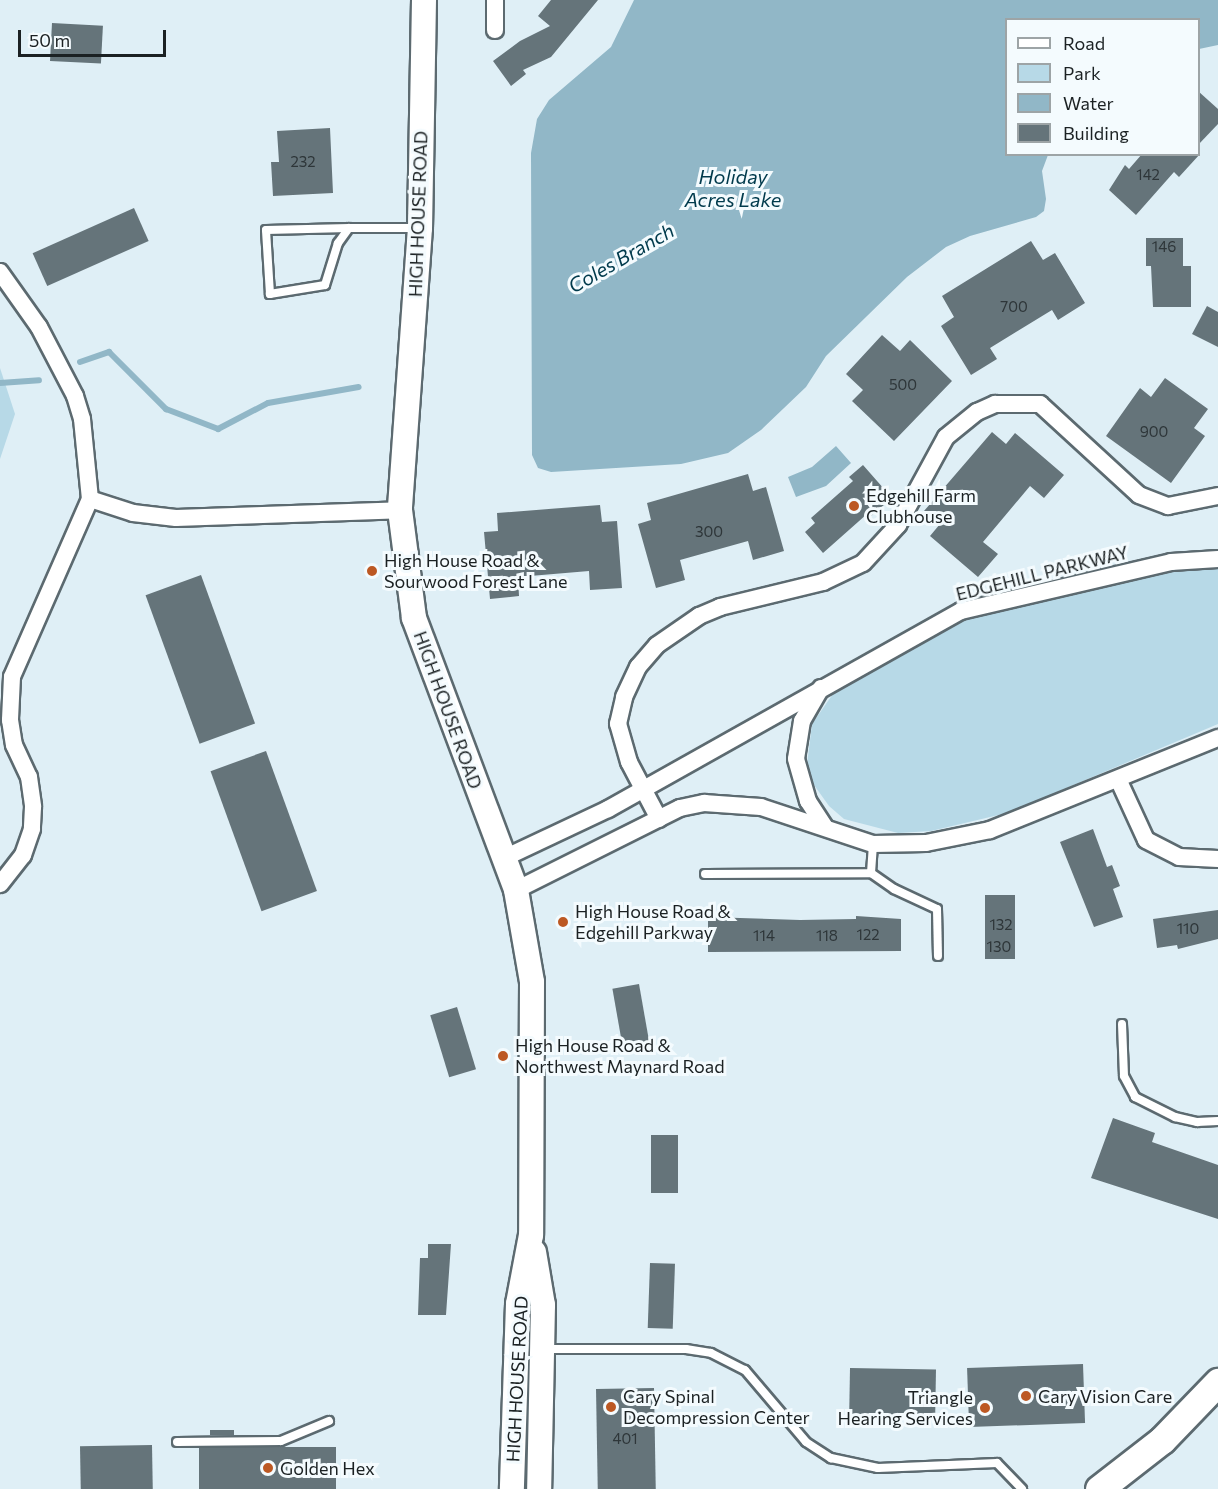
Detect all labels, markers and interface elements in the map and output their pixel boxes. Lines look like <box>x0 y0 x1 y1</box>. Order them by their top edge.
scale bar <box>21 18 170 56</box>
legend <box>1005 18 1200 156</box>
text: 50 m <box>29 29 70 51</box>
text: Road <box>1063 32 1105 54</box>
text: Park <box>1063 62 1101 84</box>
text: Water <box>1063 92 1114 114</box>
text: Building <box>1063 122 1129 144</box>
street label: HIGH HOUSE ROAD <box>404 131 432 297</box>
house number: 232 <box>290 153 316 171</box>
water label: Holiday Acres Lake <box>685 164 781 211</box>
house number: 142 <box>1136 166 1160 184</box>
water label: Coles Branch <box>564 218 678 298</box>
house number: 146 <box>1152 238 1176 256</box>
house number: 700 <box>1000 298 1028 316</box>
house number: 500 <box>889 376 917 394</box>
house number: 900 <box>1140 423 1168 441</box>
place label: Edgehill Farm Clubhouse <box>866 485 976 528</box>
marker: Edgehill Farm Clubhouse <box>847 499 861 513</box>
house number: 300 <box>695 523 723 541</box>
street label: EDGEHILL PARKWAY <box>954 541 1130 605</box>
place label: High House Road & Sourwood Forest Lane <box>384 550 568 592</box>
marker: High House Road & Sourwood Forest Lane <box>365 564 379 578</box>
street label: HIGH HOUSE ROAD <box>409 628 487 792</box>
place label: High House Road & Edgehill Parkway <box>575 901 731 944</box>
marker: High House Road & Edgehill Parkway <box>556 915 570 929</box>
house number: 132 <box>989 916 1013 934</box>
house number: 110 <box>1177 920 1199 938</box>
house number: 122 <box>856 926 880 944</box>
house number: 114 <box>753 927 775 945</box>
house number: 118 <box>816 927 838 945</box>
house number: 130 <box>987 938 1011 956</box>
place label: High House Road & Northwest Maynard Road <box>515 1035 725 1078</box>
marker: High House Road & Northwest Maynard Road <box>496 1049 510 1063</box>
street label: HIGH HOUSE ROAD <box>502 1295 532 1463</box>
place label: Cary Vision Care <box>1038 1385 1172 1407</box>
place label: Cary Spinal Decompression Center <box>623 1386 810 1428</box>
place label: Triangle Hearing Services <box>838 1387 973 1430</box>
marker: Cary Vision Care <box>1019 1389 1033 1403</box>
marker: Cary Spinal Decompression Center <box>604 1400 618 1414</box>
marker: Triangle Hearing Services <box>978 1401 992 1415</box>
house number: 401 <box>612 1430 638 1448</box>
place label: Golden Hex <box>280 1457 375 1479</box>
marker: Golden Hex <box>261 1461 275 1475</box>

